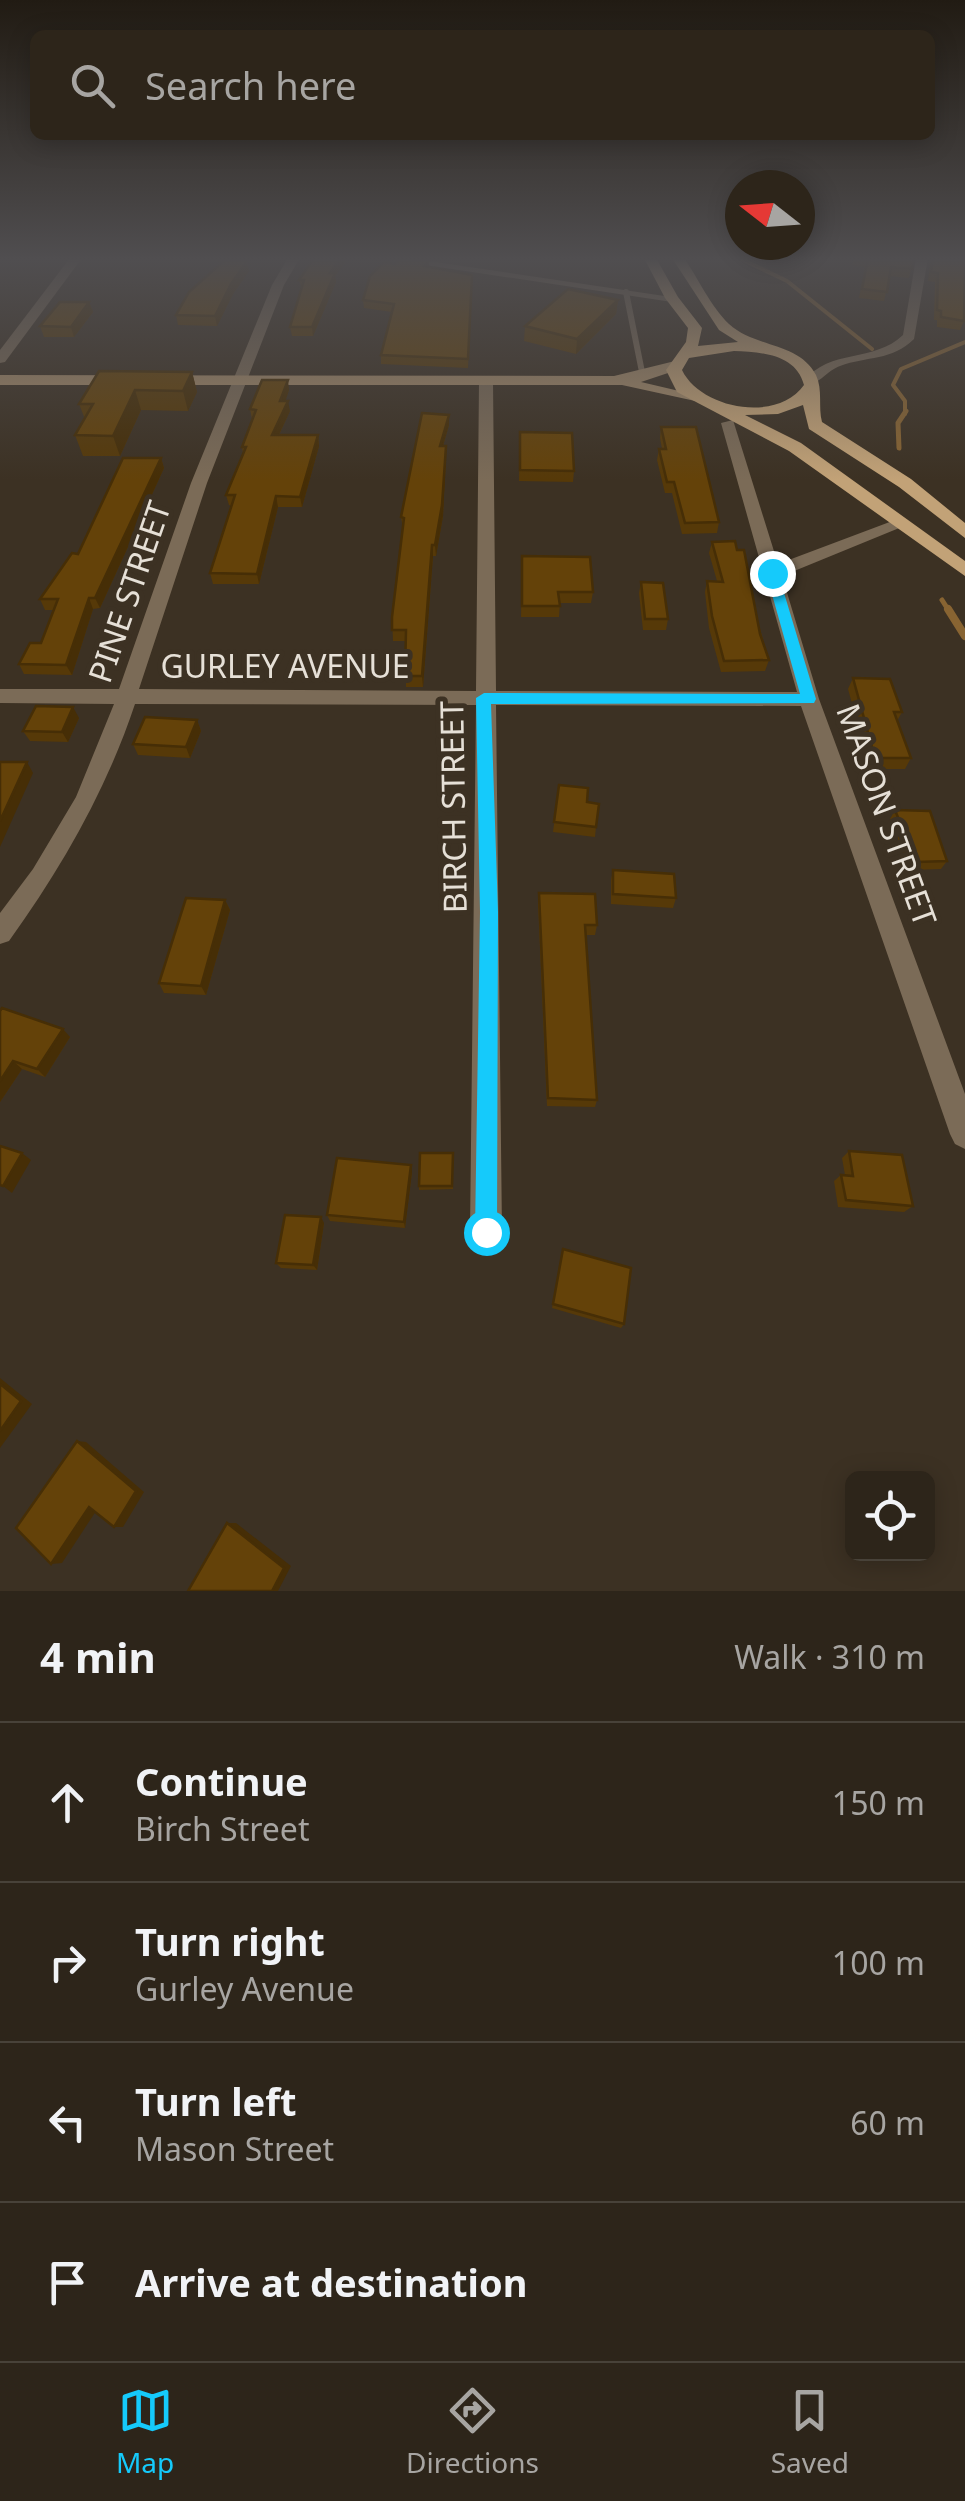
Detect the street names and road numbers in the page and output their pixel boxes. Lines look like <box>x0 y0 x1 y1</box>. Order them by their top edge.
street label: PINE STREET <box>77 495 180 688</box>
street label: GURLEY AVENUE <box>160 644 410 687</box>
street label: MASON STREET <box>827 698 948 932</box>
street label: BIRCH STREET <box>429 700 476 914</box>

